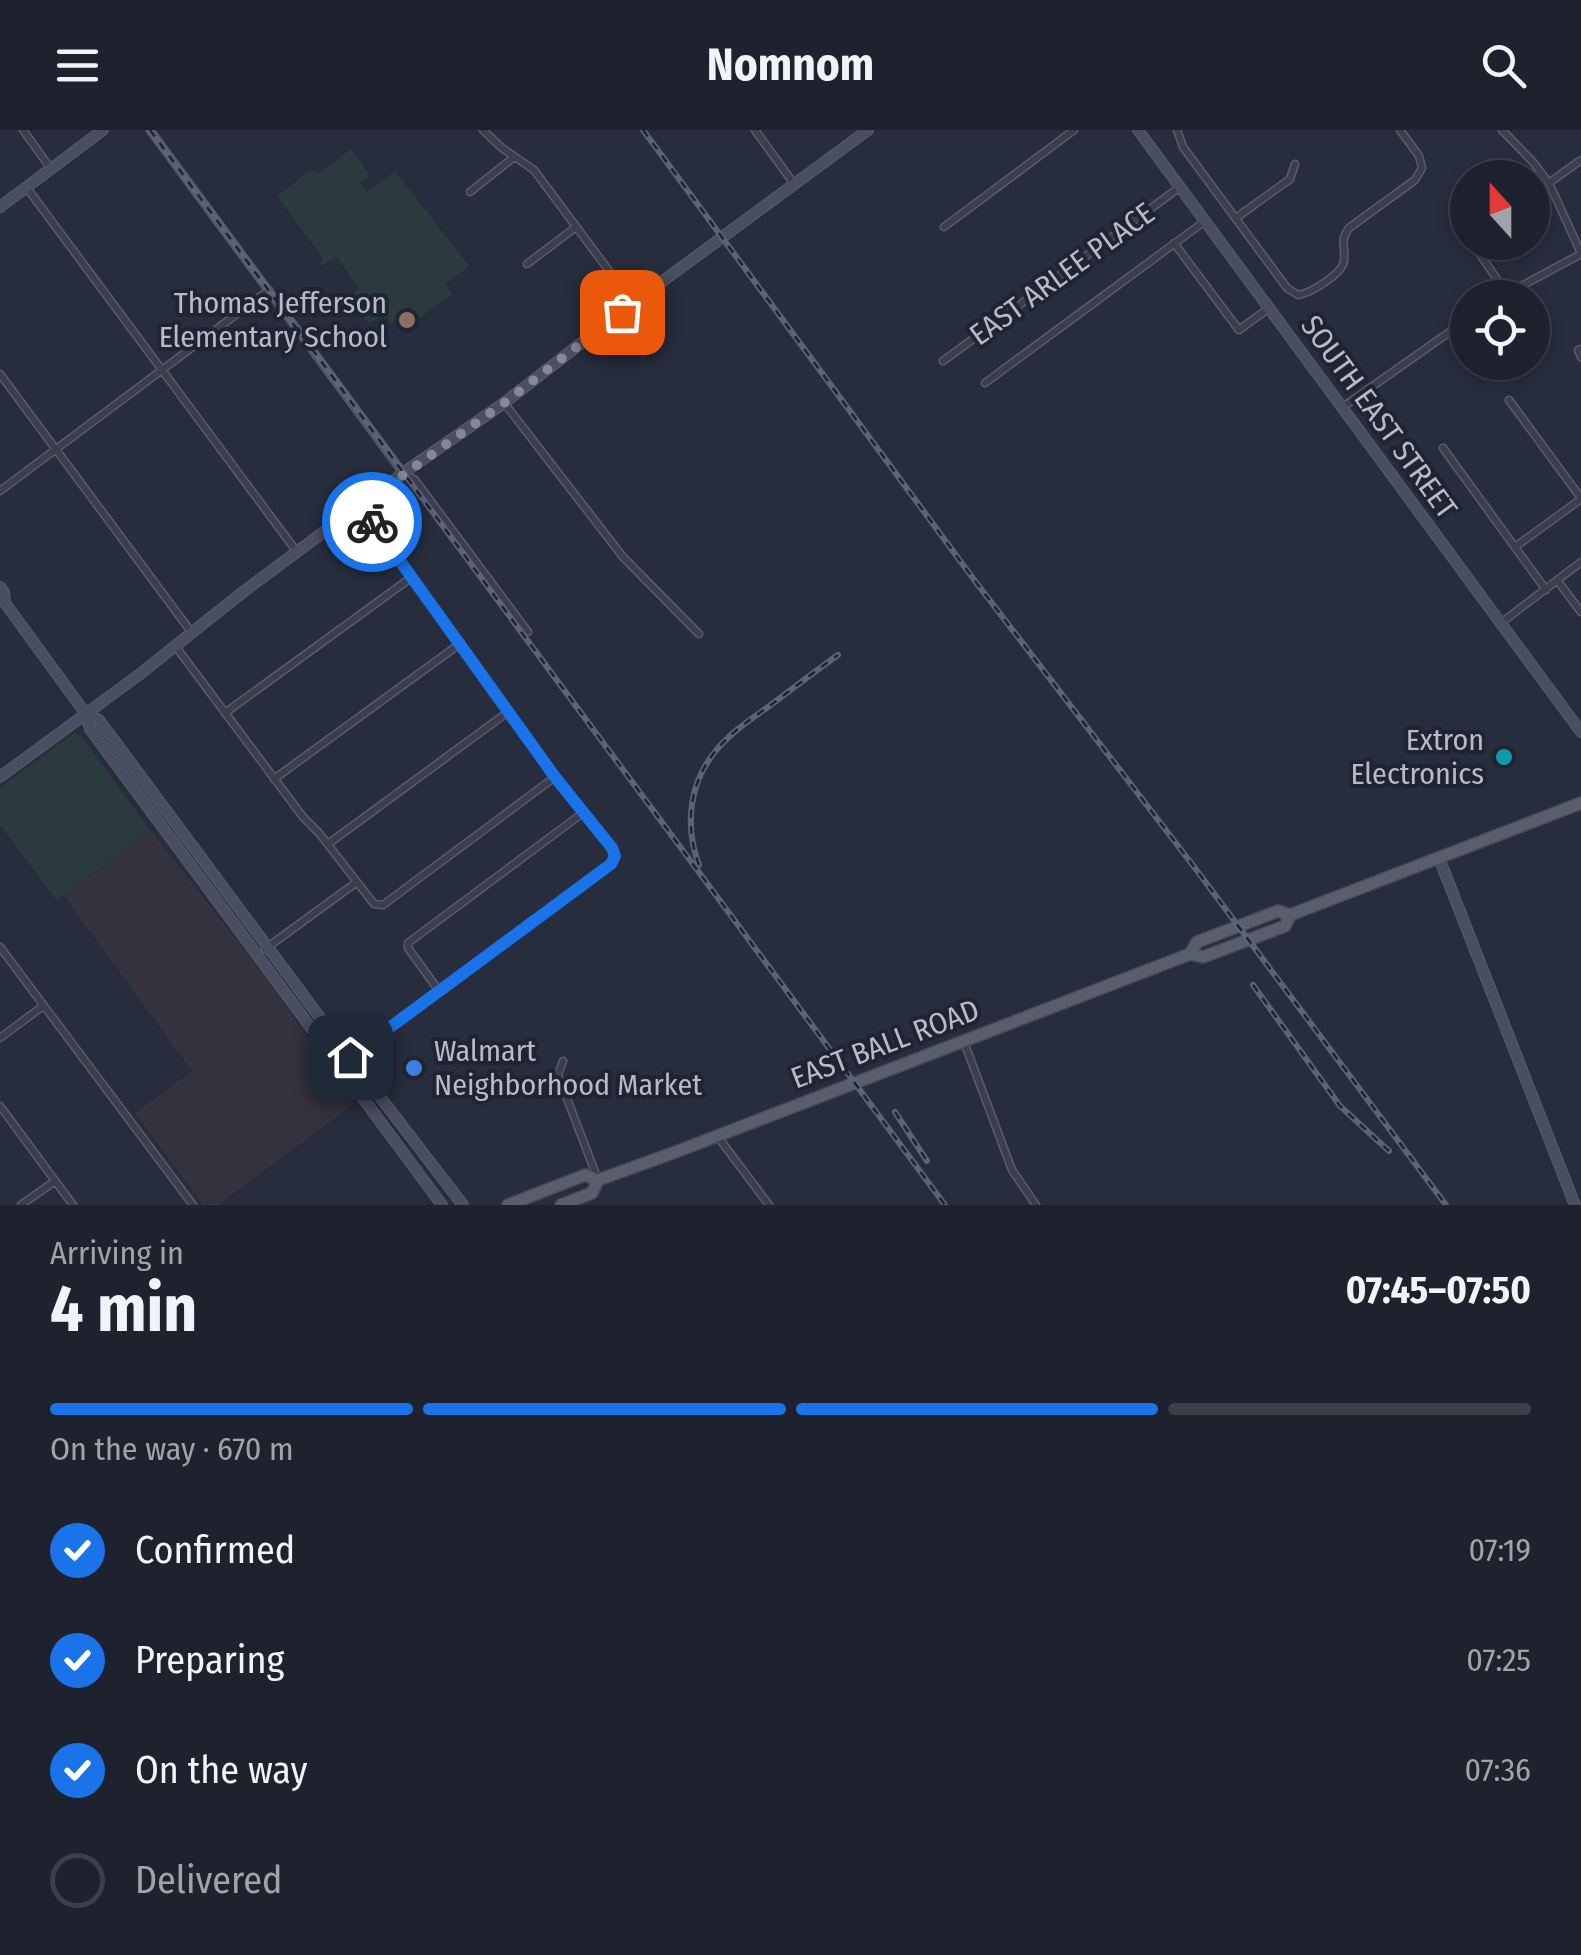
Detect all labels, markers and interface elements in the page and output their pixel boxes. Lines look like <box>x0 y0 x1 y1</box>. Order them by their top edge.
icon: menu <box>50 38 105 93</box>
text: Nomnom <box>707 38 874 92</box>
icon: search <box>1476 38 1531 93</box>
north arrow <box>1450 160 1550 260</box>
map controls <box>1450 160 1550 380</box>
street label: EAST ARLEE PLACE <box>963 195 1161 353</box>
pin <box>580 270 665 355</box>
button: locate <box>1450 280 1550 380</box>
place label: Thomas Jefferson Elementary School <box>159 285 387 355</box>
icon: bag <box>595 285 650 340</box>
marker: Thomas Jefferson Elementary School <box>396 309 418 331</box>
street label: SOUTH EAST STREET <box>1293 309 1465 526</box>
courier <box>322 472 422 572</box>
icon: bike <box>345 495 400 550</box>
place label: Extron Electronics <box>1350 722 1484 792</box>
marker: Extron Electronics <box>1493 746 1515 768</box>
street label: EAST BALL ROAD <box>786 992 984 1096</box>
pin <box>308 1015 393 1100</box>
icon: home <box>323 1030 378 1085</box>
place label: Walmart Neighborhood Market <box>434 1033 702 1103</box>
marker: Walmart Neighborhood Market <box>403 1057 425 1079</box>
text: Arriving in <box>50 1234 184 1272</box>
text: 07:45–07:50 <box>1346 1267 1531 1313</box>
text: 4 min <box>50 1270 197 1348</box>
text: On the way · 670 m <box>50 1430 294 1468</box>
icon: check <box>50 1523 105 1578</box>
text: Confirmed <box>135 1527 295 1573</box>
text: 07:19 <box>1468 1531 1531 1569</box>
icon: check <box>50 1633 105 1688</box>
text: Preparing <box>135 1637 284 1683</box>
text: 07:25 <box>1466 1641 1531 1679</box>
icon: check <box>50 1743 105 1798</box>
text: On the way <box>135 1747 307 1793</box>
text: 07:36 <box>1465 1751 1531 1789</box>
text: Delivered <box>135 1857 282 1903</box>

